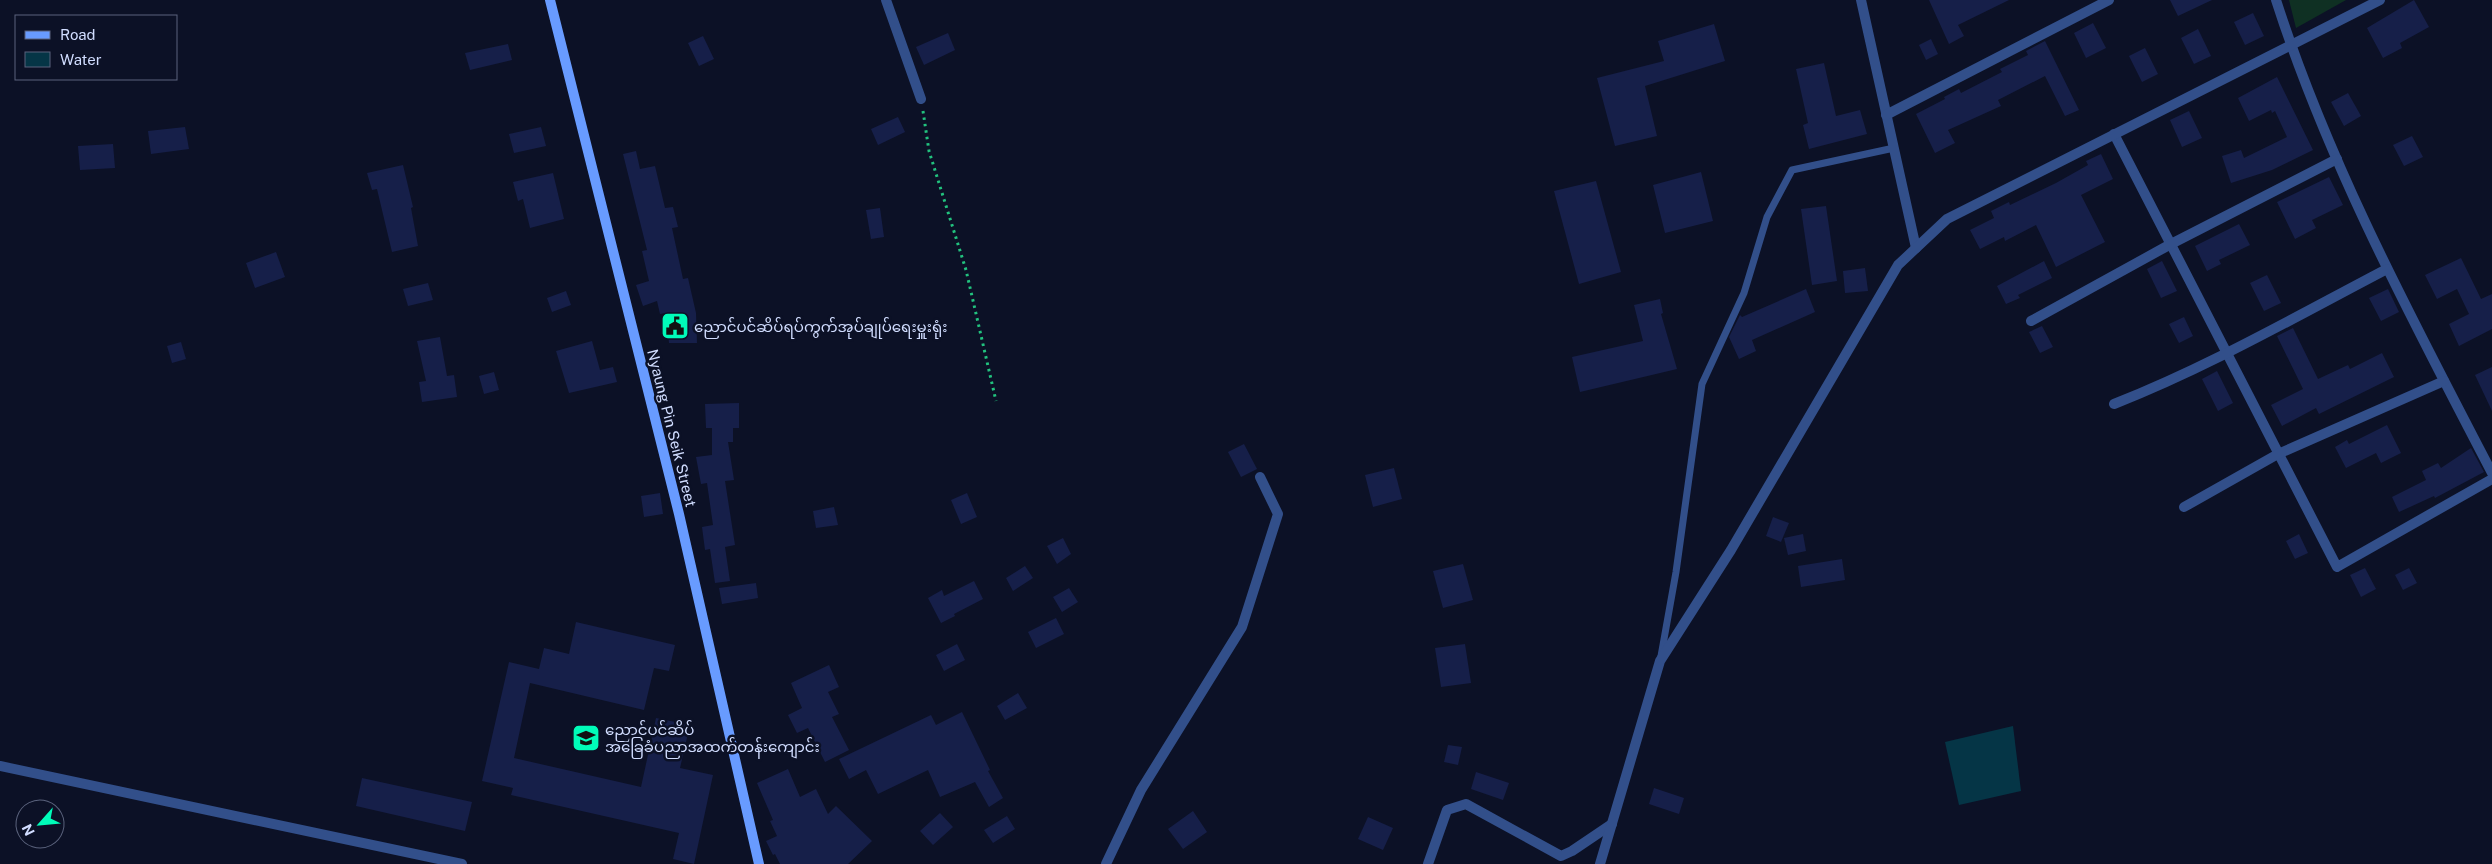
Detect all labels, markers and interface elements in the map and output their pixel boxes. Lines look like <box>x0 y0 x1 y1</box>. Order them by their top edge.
legend <box>15 15 178 80</box>
text: Road <box>60 26 96 43</box>
text: Water <box>60 51 102 68</box>
public building icon: ညောင်ပင်ဆိပ်ရပ်ကွက်အုပ်ချုပ်ရေးမှူးရုံး <box>660 311 690 341</box>
place label: ညောင်ပင်ဆိပ်ရပ်ကွက်အုပ်ချုပ်ရေးမှူးရုံး <box>694 317 947 339</box>
street label: Nyaung Pin Seik Street <box>644 347 700 509</box>
place label: ညောင်ပင်ဆိပ် အခြေခံပညာအထက်တန်းကျောင်း <box>605 720 820 759</box>
school or university icon: ညောင်ပင်ဆိပ် အခြေခံပညာအထက်တန်းကျောင်း <box>571 723 601 753</box>
north arrow <box>15 799 65 849</box>
text: N <box>19 821 38 838</box>

